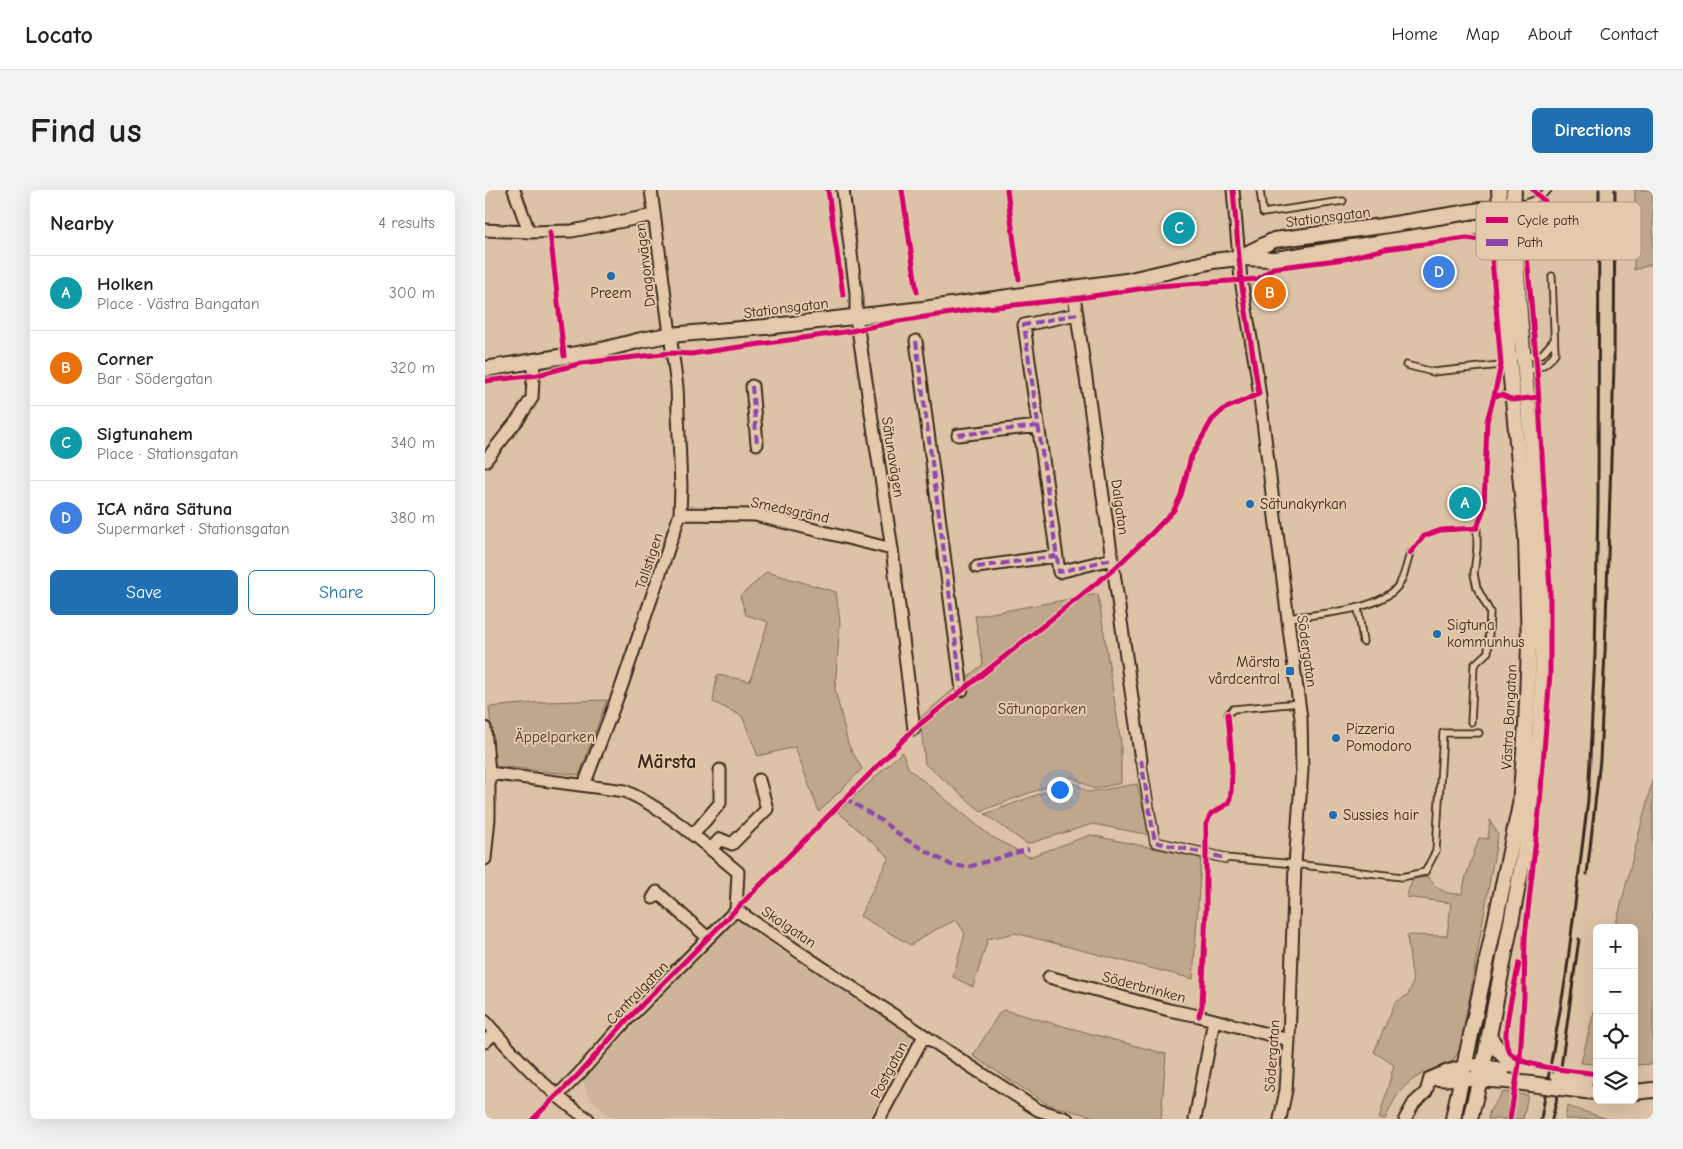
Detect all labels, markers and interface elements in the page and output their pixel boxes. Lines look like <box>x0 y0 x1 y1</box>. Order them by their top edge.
text: Locato <box>25 21 93 49</box>
text: Home <box>1391 24 1438 45</box>
text: Map <box>1466 24 1500 45</box>
text: About <box>1528 24 1572 45</box>
text: Contact <box>1600 24 1658 45</box>
button: Directions <box>1532 108 1653 153</box>
text: Find us <box>30 110 142 151</box>
legend <box>1476 202 1641 260</box>
street label: Stationsgatan <box>1284 203 1372 231</box>
pin: C <box>1163 209 1195 247</box>
text: Nearby <box>50 211 114 235</box>
text: Cycle path <box>1517 212 1579 229</box>
text: 4 results <box>378 214 435 232</box>
street label: Dragonvägen <box>631 222 659 308</box>
text: Path <box>1517 234 1543 251</box>
pin: D <box>1423 253 1455 291</box>
marker: Preem <box>605 270 617 282</box>
text: Holken <box>97 273 154 295</box>
pin: B <box>1254 274 1286 312</box>
text: A <box>62 284 70 302</box>
text: 300 m <box>389 284 435 302</box>
place label: Preem <box>590 284 632 302</box>
street label: Stationsgatan <box>742 294 830 322</box>
text: Place · Västra Bangatan <box>97 295 259 313</box>
text: Corner <box>97 348 153 370</box>
text: B <box>61 359 71 377</box>
text: 320 m <box>390 359 435 377</box>
text: Bar · Södergatan <box>97 370 213 388</box>
street label: Sätunavägen <box>878 415 908 499</box>
text: Sigtunahem <box>97 423 193 445</box>
text: C <box>61 434 71 452</box>
text: 340 m <box>391 434 435 452</box>
text: Place · Stationsgatan <box>97 445 238 463</box>
street label: Dalgatan <box>1107 478 1133 536</box>
pin: A <box>1449 484 1481 522</box>
street label: Smedsgränd <box>749 493 831 527</box>
place label: Sätunakyrkan <box>1260 495 1347 513</box>
text: ICA nära Sätuna <box>97 498 232 520</box>
marker: Sätunakyrkan <box>1244 498 1256 510</box>
text: D <box>61 509 71 527</box>
text: 380 m <box>390 509 435 527</box>
text: Supermarket · Stationsgatan <box>97 520 290 538</box>
street label: Tallstigen <box>631 530 667 592</box>
button: Save <box>50 570 238 615</box>
button: Share <box>248 570 435 615</box>
street label: Södergatan <box>1293 614 1321 688</box>
place label: Sigtuna kommunhus <box>1447 616 1525 651</box>
marker: Sigtuna kommunhus <box>1431 628 1443 640</box>
place label: Märsta vårdcentral <box>1208 653 1280 688</box>
street label: Västra Bangatan <box>1497 664 1521 770</box>
marker: Märsta vårdcentral <box>1284 665 1296 677</box>
park label: Sätunaparken <box>998 700 1086 718</box>
place label: Pizzeria Pomodoro <box>1346 720 1412 755</box>
park label: Äppelparken <box>515 728 595 746</box>
marker: Pizzeria Pomodoro <box>1330 732 1342 744</box>
district label: Märsta <box>637 750 697 773</box>
your location <box>1047 777 1073 803</box>
place label: Sussies hair <box>1343 806 1419 824</box>
marker: Sussies hair <box>1327 809 1339 821</box>
street label: Skolgatan <box>758 902 820 952</box>
map controls <box>1593 924 1638 1104</box>
button: + <box>1593 924 1638 969</box>
street label: Centralgatan <box>602 957 672 1029</box>
street label: Söderbrinken <box>1100 967 1188 1007</box>
button: − <box>1593 969 1638 1014</box>
button: locate <box>1593 1014 1638 1059</box>
street label: Södergatan <box>1260 1019 1284 1093</box>
street label: Postgatan <box>867 1039 911 1101</box>
button: layers <box>1593 1059 1638 1104</box>

